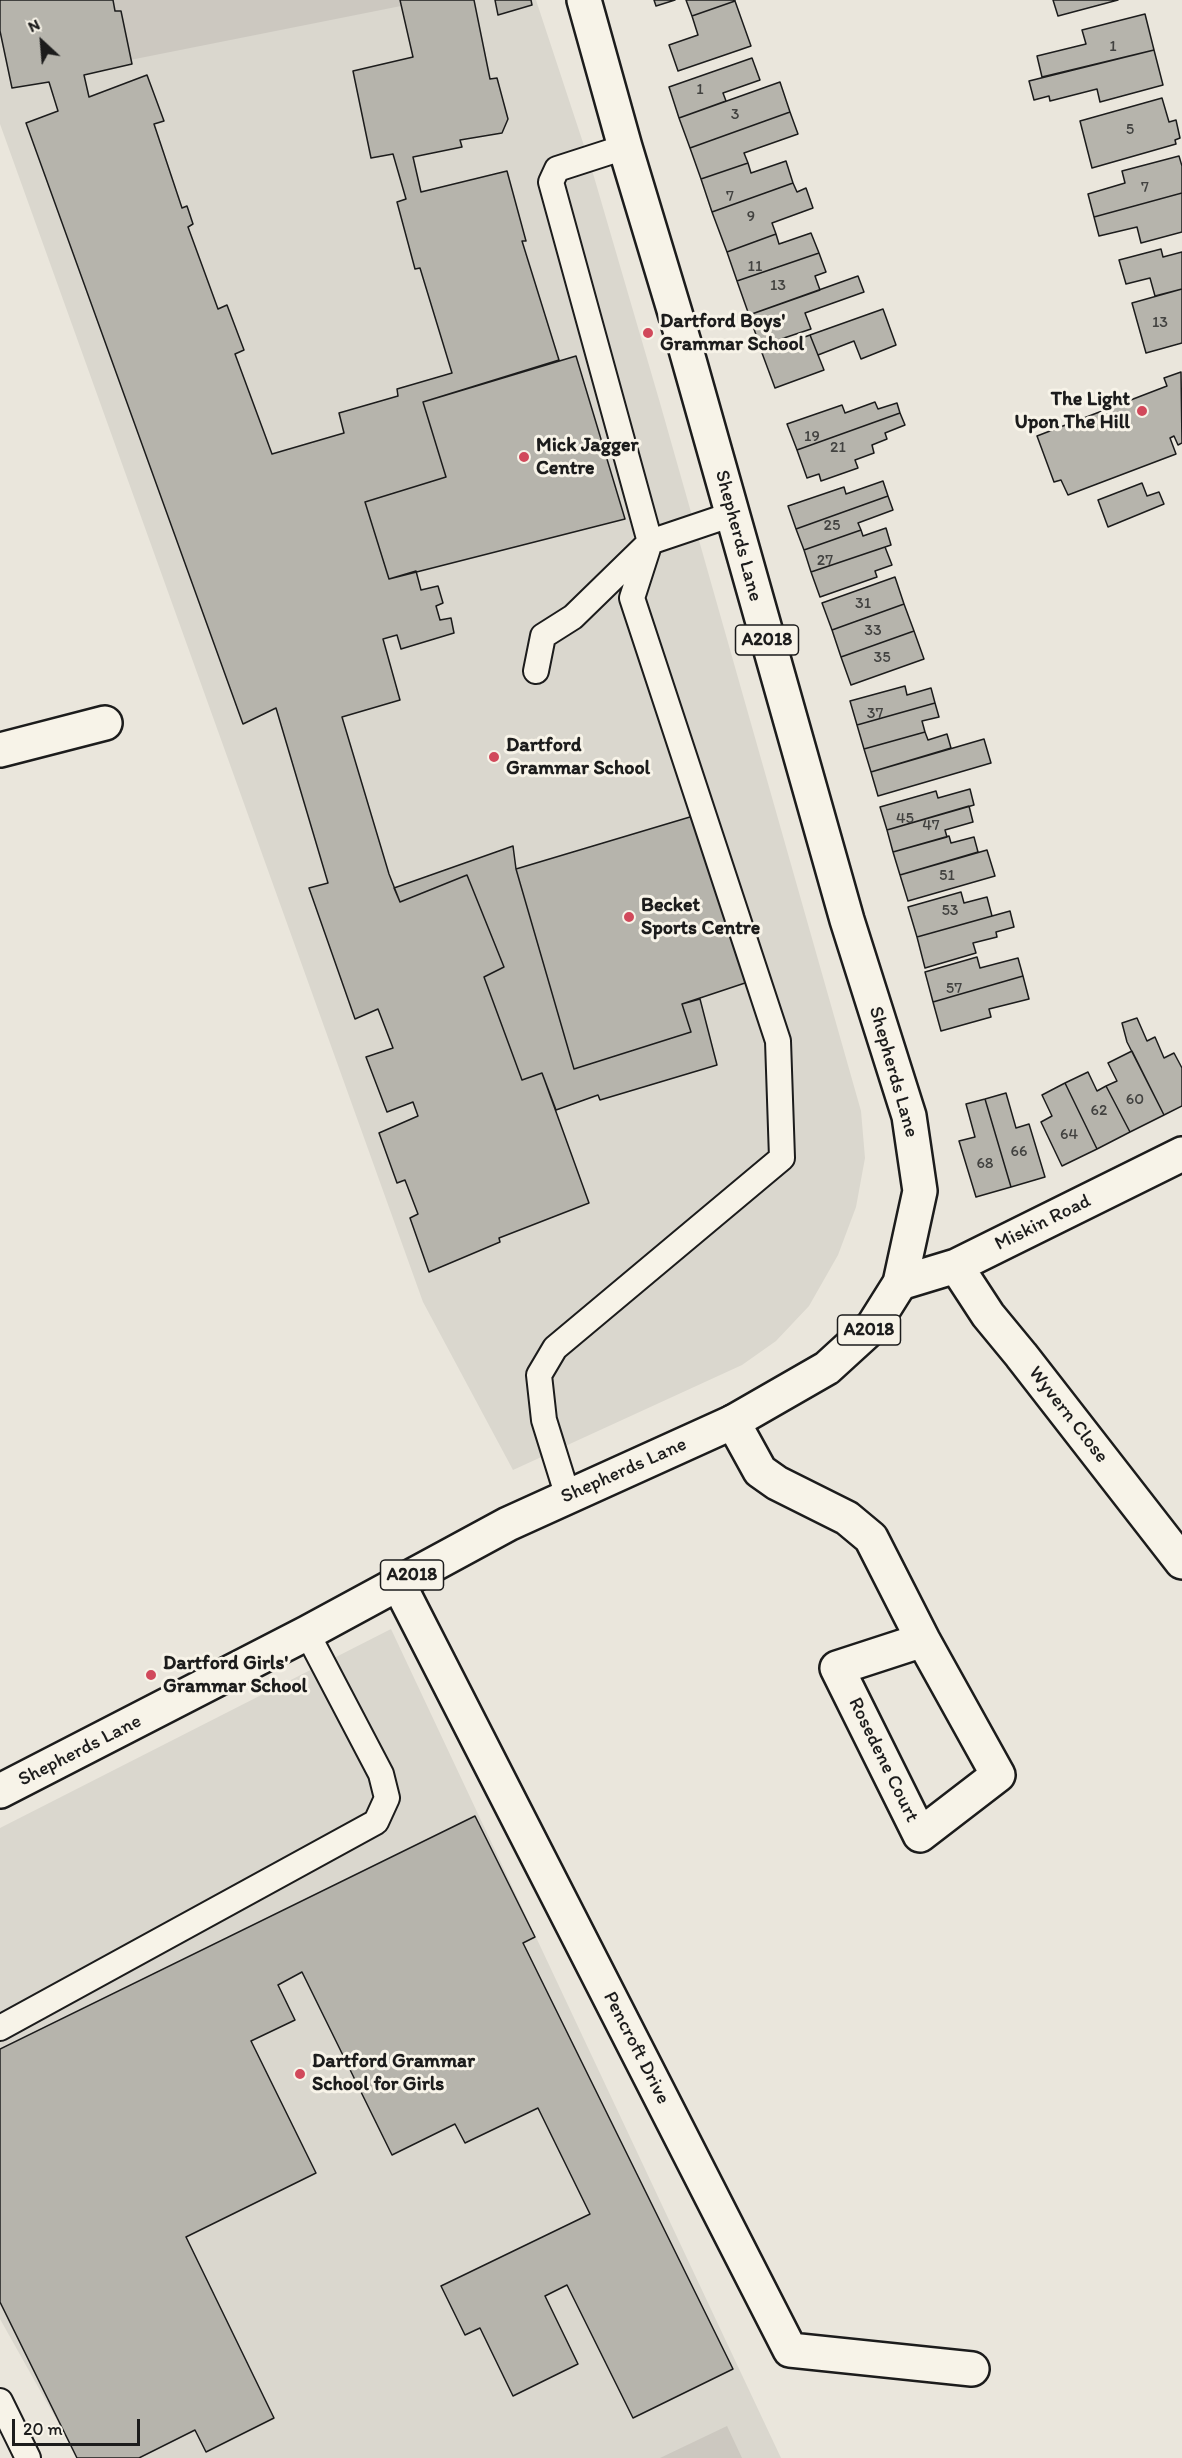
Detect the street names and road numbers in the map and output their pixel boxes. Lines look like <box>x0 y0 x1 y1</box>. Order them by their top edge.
street label: Shepherds Lane <box>709 468 767 604</box>
road number: A2018 <box>736 625 798 655</box>
street label: Shepherds Lane <box>863 1004 923 1140</box>
street label: Miskin Road <box>991 1189 1095 1257</box>
road number: A2018 <box>838 1315 900 1345</box>
street label: Wyvern Close <box>1023 1362 1113 1468</box>
street label: Shepherds Lane <box>557 1433 691 1509</box>
road number: A2018 <box>380 1560 444 1590</box>
street label: Rosedene Court <box>842 1694 924 1826</box>
street label: Shepherds Lane <box>14 1710 146 1792</box>
street label: Pencroft Drive <box>597 1988 675 2108</box>

